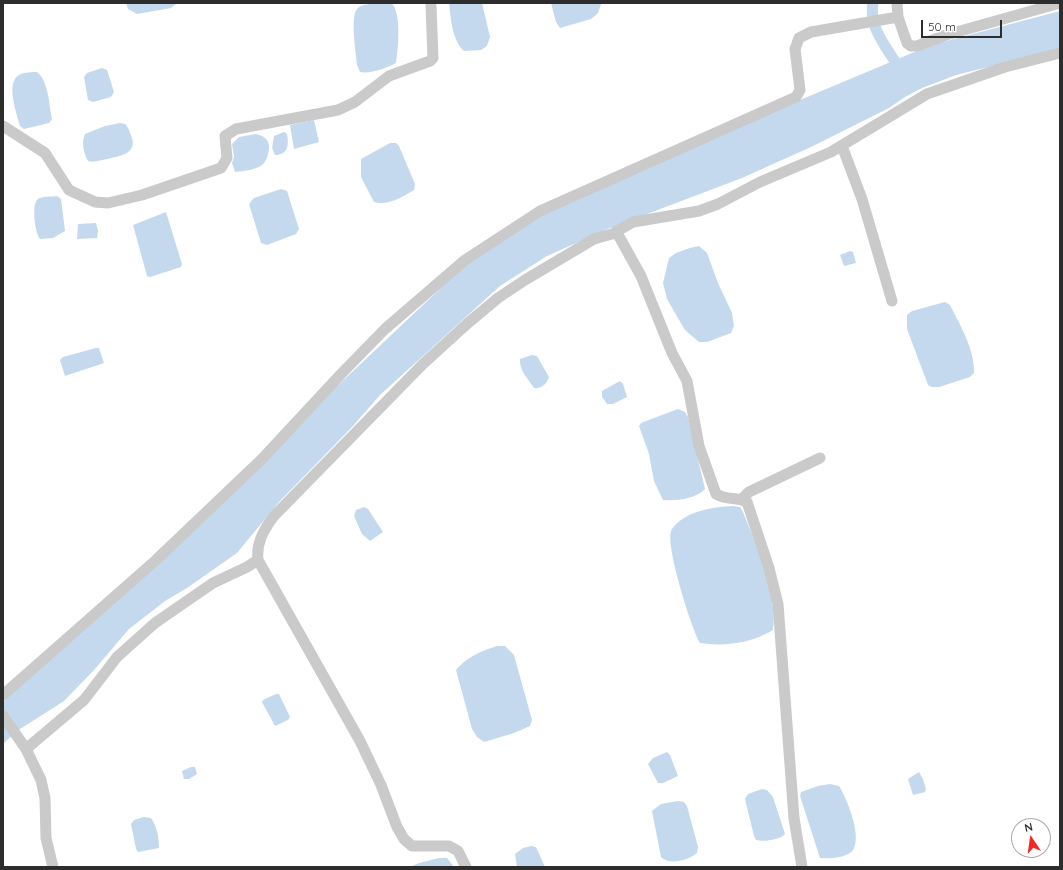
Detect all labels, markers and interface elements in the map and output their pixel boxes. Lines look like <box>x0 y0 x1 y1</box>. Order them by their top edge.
scale bar <box>923 12 1004 38</box>
text: 50 m <box>928 19 956 34</box>
north arrow <box>1011 818 1051 858</box>
text: N <box>1023 820 1034 835</box>

